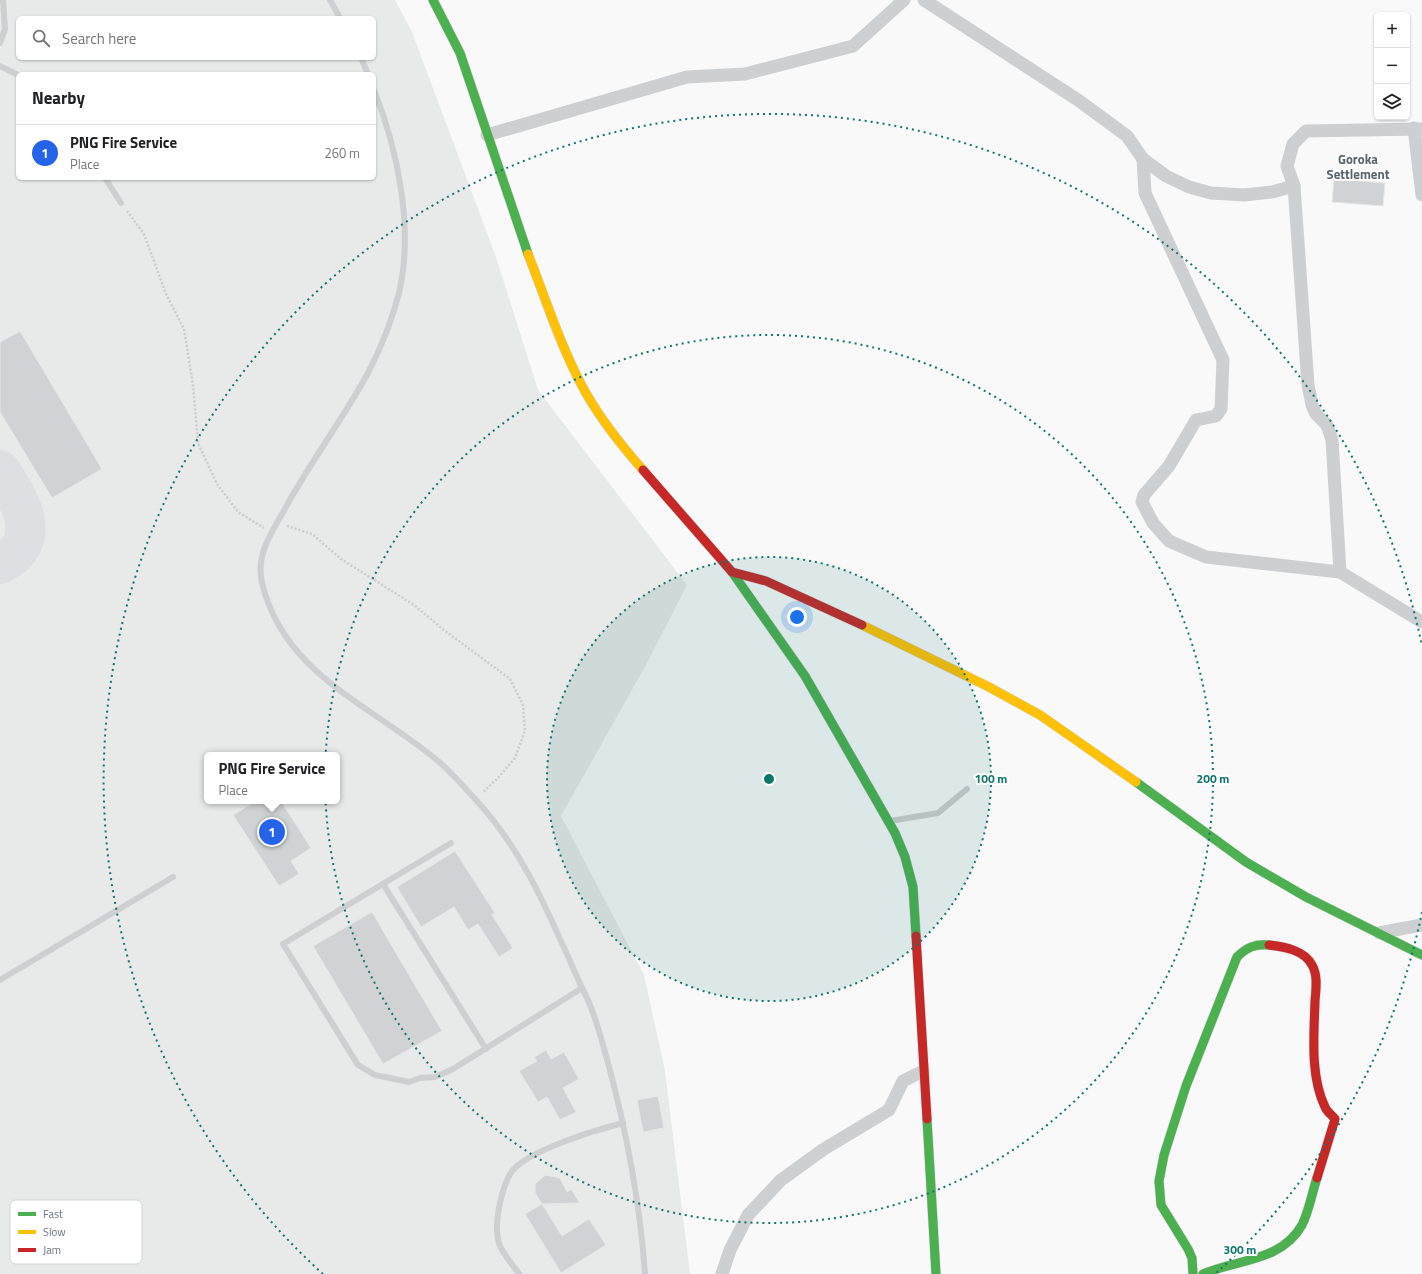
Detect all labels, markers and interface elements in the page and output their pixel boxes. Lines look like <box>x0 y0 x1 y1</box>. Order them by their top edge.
map controls <box>1374 12 1410 120</box>
button: + <box>1374 12 1410 48</box>
search box <box>16 16 376 60</box>
icon: search <box>30 27 52 49</box>
text: Search here <box>62 27 136 50</box>
button: − <box>1374 48 1410 84</box>
button: layers <box>1374 84 1410 120</box>
text: Nearby <box>32 85 85 111</box>
text: PNG Fire Service <box>70 131 177 154</box>
text: 1 <box>41 143 49 163</box>
text: 260 m <box>324 143 360 163</box>
district label: Goroka Settlement <box>1327 149 1390 184</box>
text: Place <box>70 154 99 174</box>
your location <box>787 607 807 627</box>
popup <box>204 752 340 804</box>
text: PNG Fire Service <box>218 757 326 780</box>
text: 100 m <box>975 769 1007 788</box>
text: 200 m <box>1197 769 1229 788</box>
centre of rings <box>762 772 776 786</box>
text: Place <box>218 780 248 800</box>
pin: 1 <box>259 817 285 847</box>
legend <box>10 1200 142 1264</box>
text: Fast <box>43 1206 63 1222</box>
text: Slow <box>43 1224 66 1240</box>
text: 300 m <box>1224 1240 1256 1259</box>
text: Jam <box>43 1242 61 1258</box>

